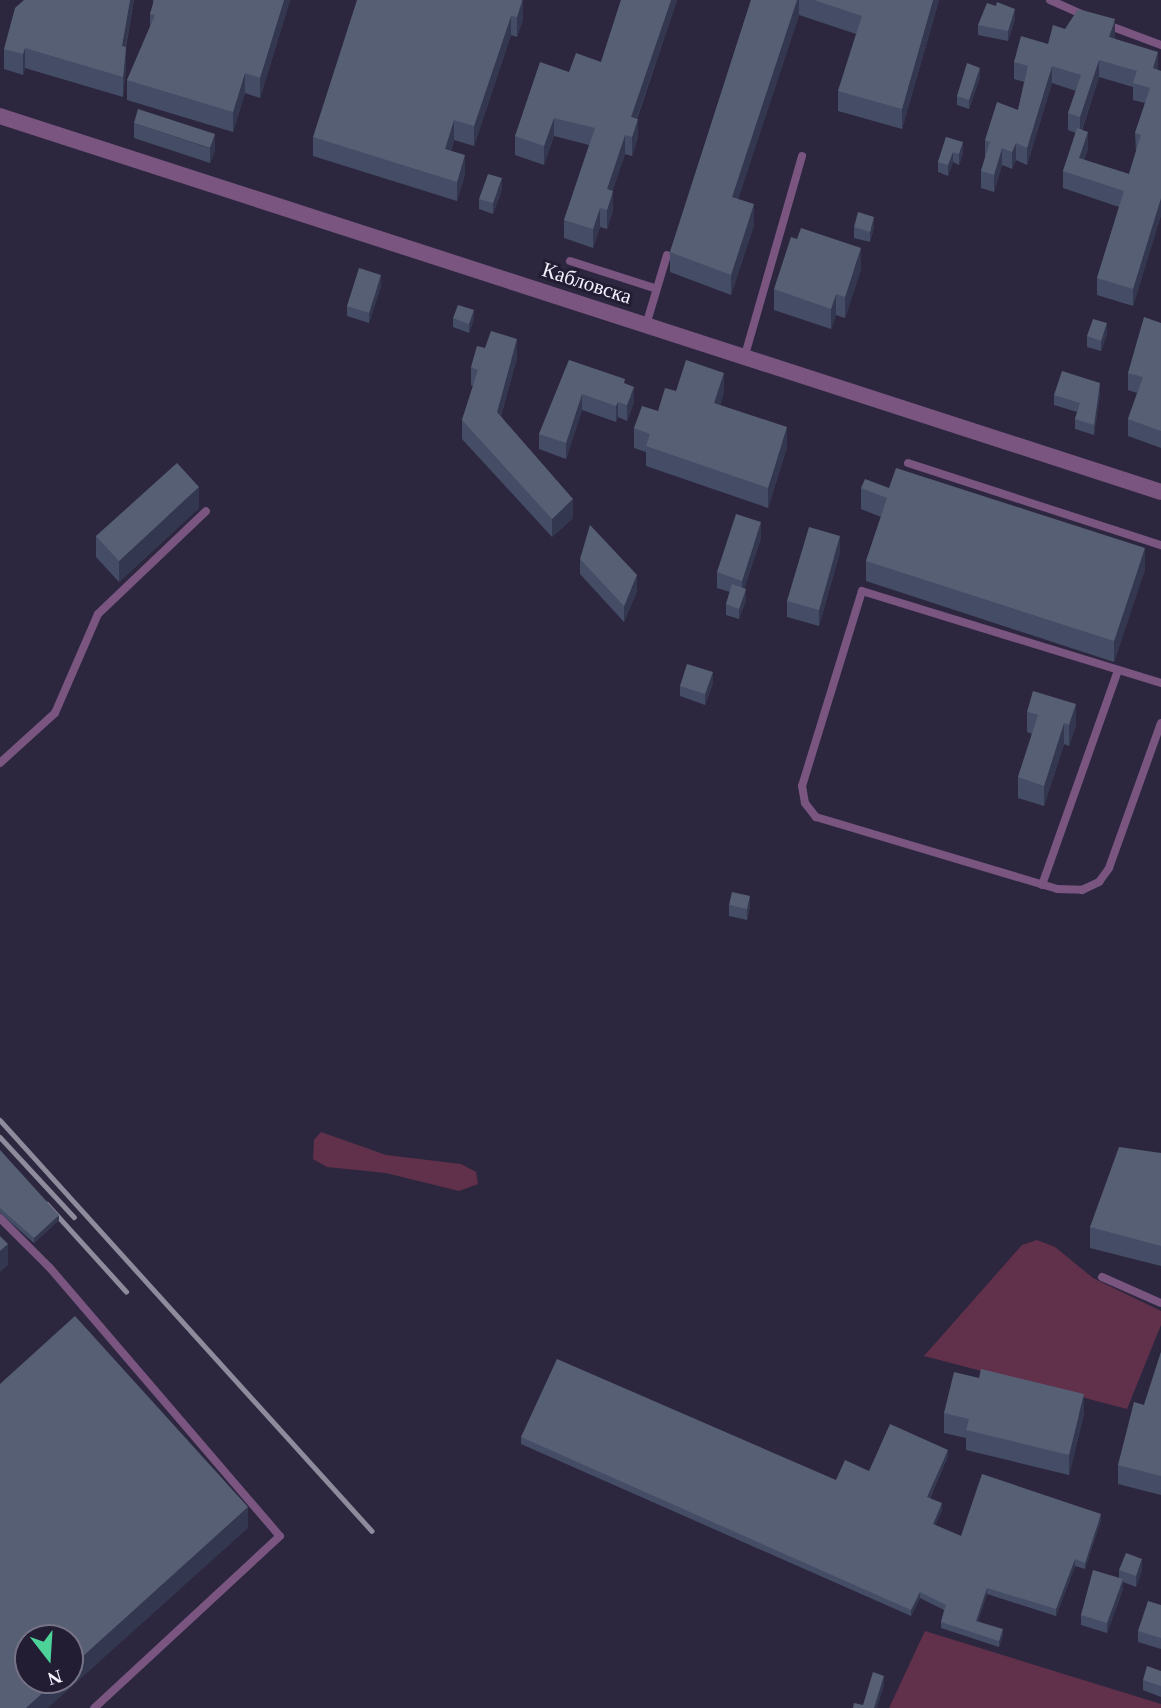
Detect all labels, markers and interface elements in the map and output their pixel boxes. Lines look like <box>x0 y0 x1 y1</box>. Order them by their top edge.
street label: Кабловска <box>539 257 635 309</box>
north arrow <box>14 1624 84 1694</box>
text: N <box>45 1666 64 1690</box>

